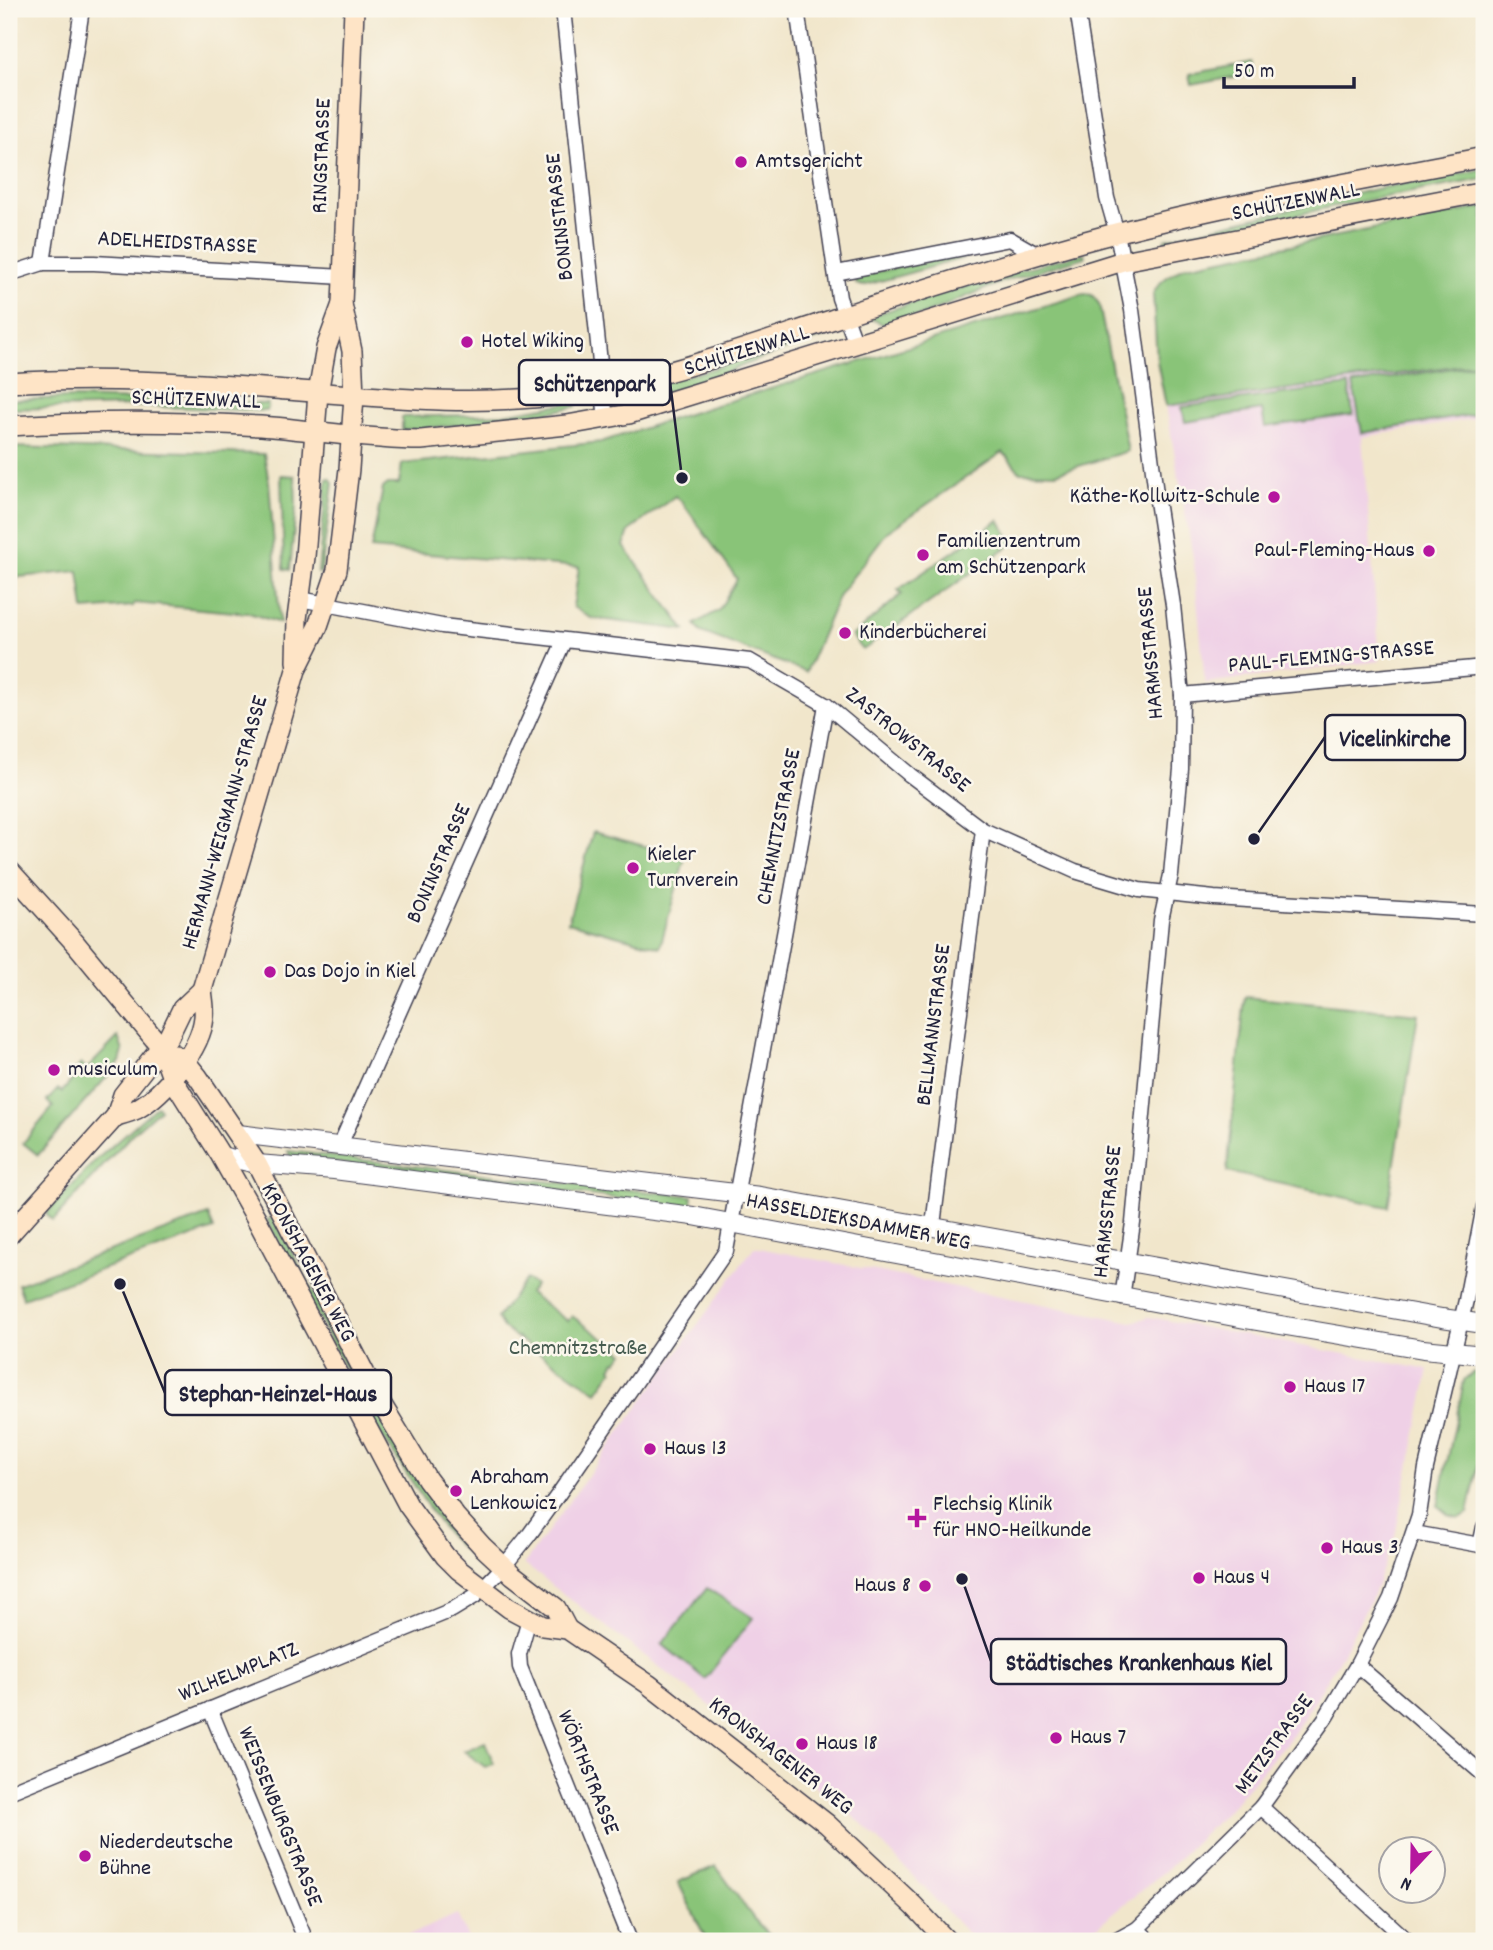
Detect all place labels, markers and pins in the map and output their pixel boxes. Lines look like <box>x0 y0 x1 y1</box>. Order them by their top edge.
place label: Amtsgericht <box>755 146 863 179</box>
marker: Amtsgericht <box>733 154 749 170</box>
place label: Hotel Wiking <box>481 326 584 359</box>
marker: Hotel Wiking <box>459 334 475 350</box>
callout: Schützenpark <box>519 360 670 405</box>
place label: Käthe-Kollwitz-Schule <box>1070 481 1260 514</box>
marker: Käthe-Kollwitz-Schule <box>1266 489 1282 505</box>
place label: Familienzentrum am Schützenpark <box>937 526 1086 585</box>
place label: Paul-Fleming-Haus <box>1254 535 1415 568</box>
marker: Paul-Fleming-Haus <box>1421 543 1437 559</box>
marker: Familienzentrum am Schützenpark <box>915 547 931 563</box>
place label: Kinderbücherei <box>859 617 987 650</box>
marker: Kinderbücherei <box>837 625 853 641</box>
callout: Vicelinkirche <box>1325 715 1465 760</box>
place label: Kieler Turnverein <box>647 839 738 898</box>
marker: Kieler Turnverein <box>625 860 641 876</box>
place label: Das Dojo in Kiel <box>284 956 416 989</box>
marker: Das Dojo in Kiel <box>262 964 278 980</box>
place label: musiculum <box>68 1054 158 1087</box>
marker: musiculum <box>46 1062 62 1078</box>
callout: Stephan-Heinzel-Haus <box>165 1370 391 1415</box>
place label: Haus 17 <box>1304 1371 1365 1404</box>
marker: Haus 17 <box>1282 1379 1298 1395</box>
place label: Haus 13 <box>664 1433 727 1466</box>
marker: Haus 13 <box>642 1441 658 1457</box>
place label: Abraham Lenkowicz <box>470 1462 557 1521</box>
marker: Abraham Lenkowicz <box>448 1483 464 1499</box>
place label: Flechsig Klinik für HNO-Heilkunde <box>933 1489 1091 1548</box>
marker: Flechsig Klinik für HNO-Heilkunde <box>907 1508 927 1528</box>
place label: Haus 3 <box>1341 1532 1399 1565</box>
marker: Haus 3 <box>1319 1540 1335 1556</box>
place label: Haus 4 <box>1213 1562 1270 1595</box>
place label: Haus 8 <box>854 1570 911 1603</box>
marker: Haus 4 <box>1191 1570 1207 1586</box>
marker: Haus 8 <box>917 1578 933 1594</box>
callout: Städtisches Krankenhaus Kiel <box>991 1639 1286 1684</box>
place label: Haus 7 <box>1070 1722 1126 1755</box>
place label: Haus 18 <box>816 1728 878 1761</box>
marker: Haus 7 <box>1048 1730 1064 1746</box>
marker: Haus 18 <box>794 1736 810 1752</box>
place label: Niederdeutsche Bühne <box>99 1827 233 1886</box>
marker: Niederdeutsche Bühne <box>77 1848 93 1864</box>

